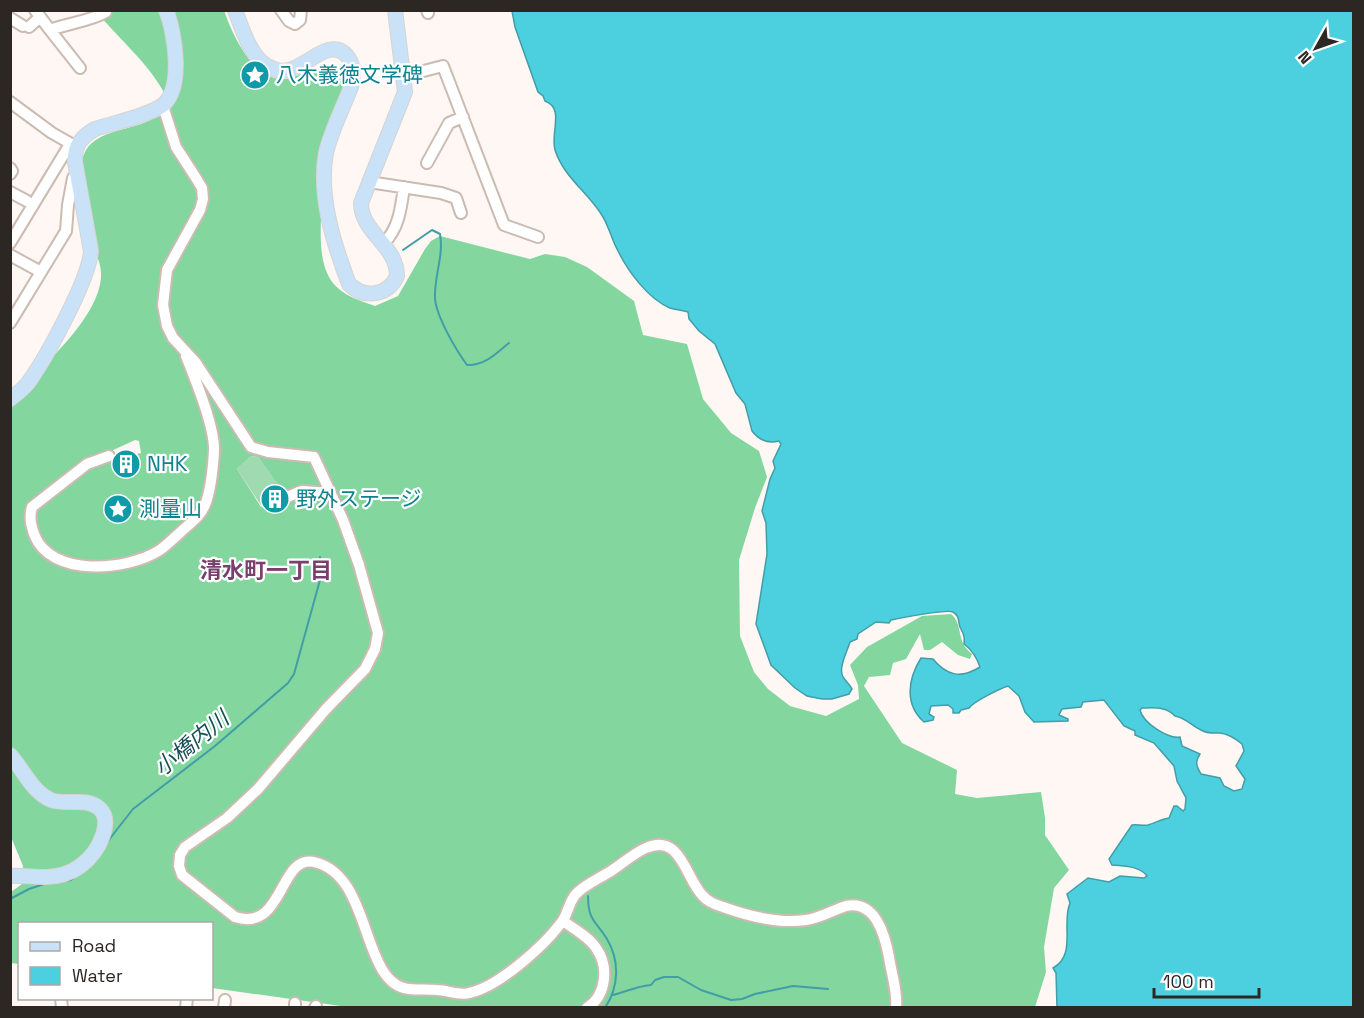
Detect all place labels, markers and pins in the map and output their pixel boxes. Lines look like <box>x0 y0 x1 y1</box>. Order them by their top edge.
place icon: 八木義徳文学碑 <box>239 59 271 91</box>
place label: 八木義徳文学碑 <box>276 61 423 88</box>
building icon: NHK <box>110 448 142 480</box>
place label: NHK <box>147 450 188 477</box>
building icon: 野外ステージ <box>259 483 291 515</box>
place label: 野外ステージ <box>296 485 422 512</box>
place icon: 測量山 <box>102 493 134 525</box>
place label: 測量山 <box>139 495 202 522</box>

